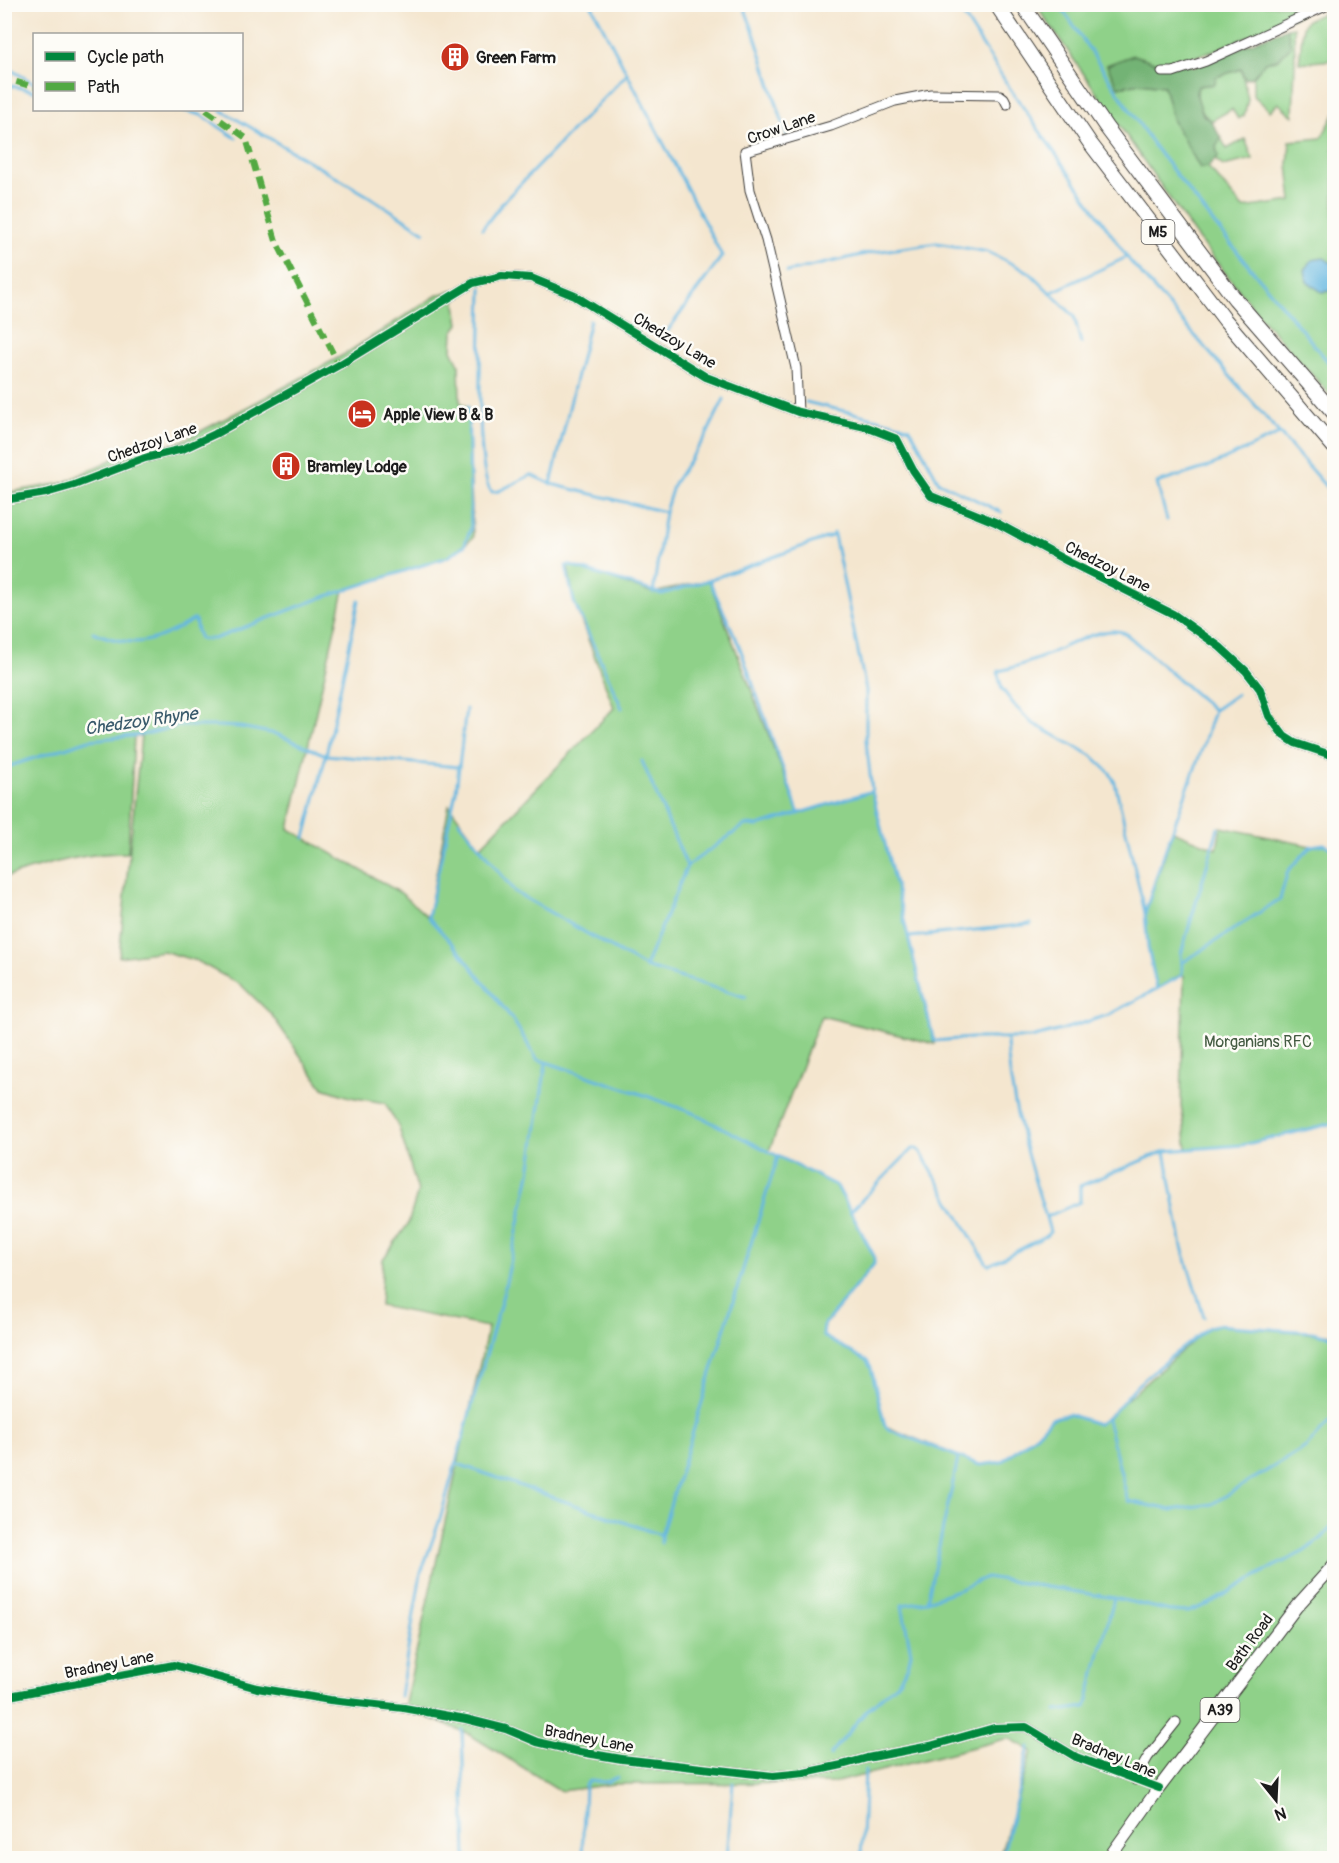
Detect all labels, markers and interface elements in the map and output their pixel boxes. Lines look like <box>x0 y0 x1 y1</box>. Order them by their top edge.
legend <box>33 33 243 111</box>
building icon: Green Farm <box>439 41 471 73</box>
text: Cycle path <box>87 46 164 69</box>
place label: Green Farm <box>476 48 556 68</box>
text: Path <box>87 76 120 99</box>
street label: Crow Lane <box>745 107 818 149</box>
road number: M5 <box>1142 220 1174 244</box>
street label: Chedzoy Lane <box>629 308 720 374</box>
hotel icon: Apple View B & B <box>346 398 378 430</box>
place label: Apple View B & B <box>383 405 493 425</box>
street label: Chedzoy Lane <box>105 418 200 468</box>
building icon: Bramley Lodge <box>270 450 302 482</box>
place label: Bramley Lodge <box>307 457 408 477</box>
street label: Chedzoy Lane <box>1061 537 1154 597</box>
water label: Chedzoy Rhyne <box>83 702 201 741</box>
park label: Morganians RFC <box>1204 1032 1312 1052</box>
street label: Bath Road <box>1222 1610 1278 1675</box>
street label: Bradney Lane <box>63 1647 155 1683</box>
road number: A39 <box>1200 1698 1240 1722</box>
street label: Bradney Lane <box>543 1721 635 1757</box>
street label: Bradney Lane <box>1068 1729 1159 1783</box>
north arrow <box>1246 1770 1306 1830</box>
text: N <box>1272 1802 1289 1825</box>

